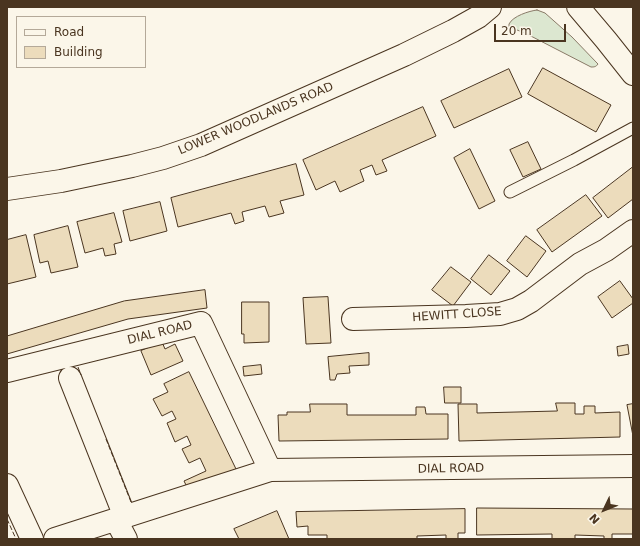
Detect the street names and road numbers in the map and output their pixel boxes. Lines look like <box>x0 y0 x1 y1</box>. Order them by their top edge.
street label: LOWER WOODLANDS ROAD <box>176 80 336 158</box>
street label: HEWITT CLOSE <box>412 305 502 325</box>
street label: DIAL ROAD <box>126 318 194 348</box>
street label: DIAL ROAD <box>418 461 484 477</box>

